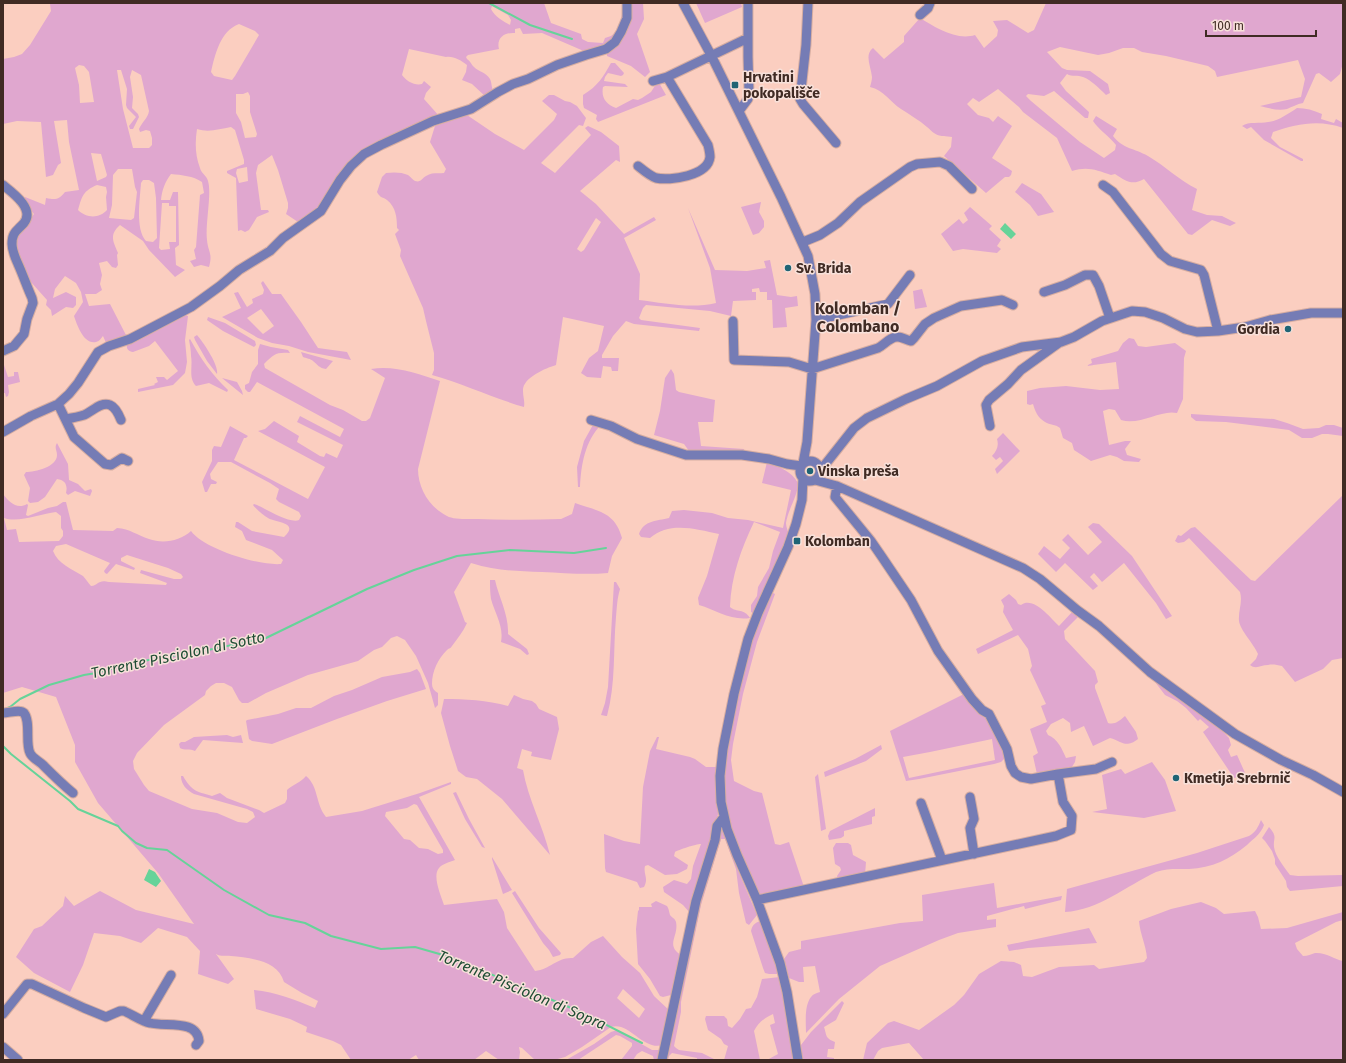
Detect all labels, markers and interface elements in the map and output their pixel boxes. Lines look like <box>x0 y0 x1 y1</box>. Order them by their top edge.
scale bar <box>1206 12 1316 38</box>
text: 100 m <box>1212 19 1244 33</box>
place label: Hrvatini pokopališče <box>743 69 820 102</box>
marker: Hrvatini pokopališče <box>730 80 740 90</box>
place label: Sv. Brida <box>796 260 852 277</box>
marker: Sv. Brida <box>783 263 793 273</box>
district label: Kolomban / Colombano <box>815 299 901 336</box>
place label: Gordia <box>1238 321 1280 338</box>
marker: Gordia <box>1283 324 1293 334</box>
place label: Vinska preša <box>817 463 899 480</box>
marker: Vinska preša <box>805 466 815 476</box>
place label: Kolomban <box>805 533 870 550</box>
marker: Kolomban <box>792 536 802 546</box>
water label: Torrente Pisciolon di Sotto <box>89 628 267 682</box>
place label: Kmetija Srebrnič <box>1184 770 1291 787</box>
marker: Kmetija Srebrnič <box>1171 773 1181 783</box>
water label: Torrente Pisciolon di Sopra <box>435 946 609 1034</box>

